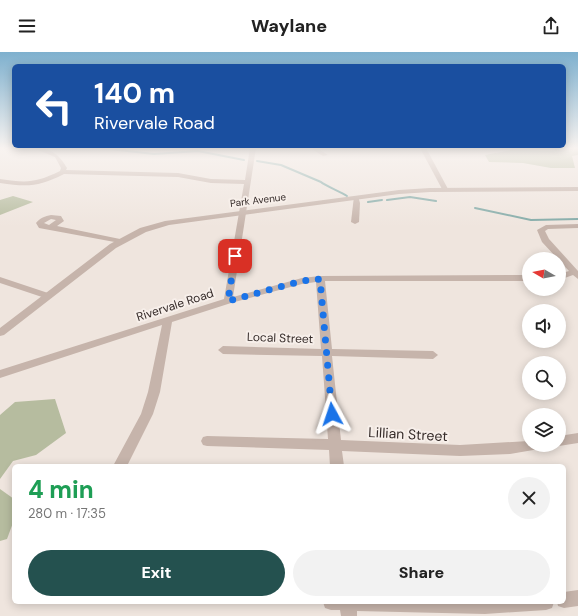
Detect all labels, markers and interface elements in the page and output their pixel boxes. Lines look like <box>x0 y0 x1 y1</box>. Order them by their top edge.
text: Waylane <box>251 14 327 38</box>
icon: menu <box>16 15 38 37</box>
icon: share <box>540 15 562 37</box>
text: 140 m <box>94 75 175 112</box>
icon: left <box>28 80 80 132</box>
text: Rivervale Road <box>94 111 215 135</box>
street label: Park Avenue <box>229 190 287 210</box>
pin <box>218 239 252 273</box>
icon: arrive <box>224 245 246 267</box>
north arrow <box>522 252 566 296</box>
map controls <box>522 252 566 452</box>
street label: Rivervale Road <box>134 285 216 325</box>
button: sound <box>522 304 566 348</box>
street label: Local Street <box>247 329 314 347</box>
button: search <box>522 356 566 400</box>
position arrow <box>311 393 353 435</box>
button: layers <box>522 408 566 452</box>
street label: Lillian Street <box>368 423 448 445</box>
text: 4 min <box>28 474 94 505</box>
button: close <box>508 477 550 519</box>
text: 280 m · 17:35 <box>28 505 106 522</box>
button: Exit <box>28 550 285 596</box>
button: Share <box>293 550 550 596</box>

